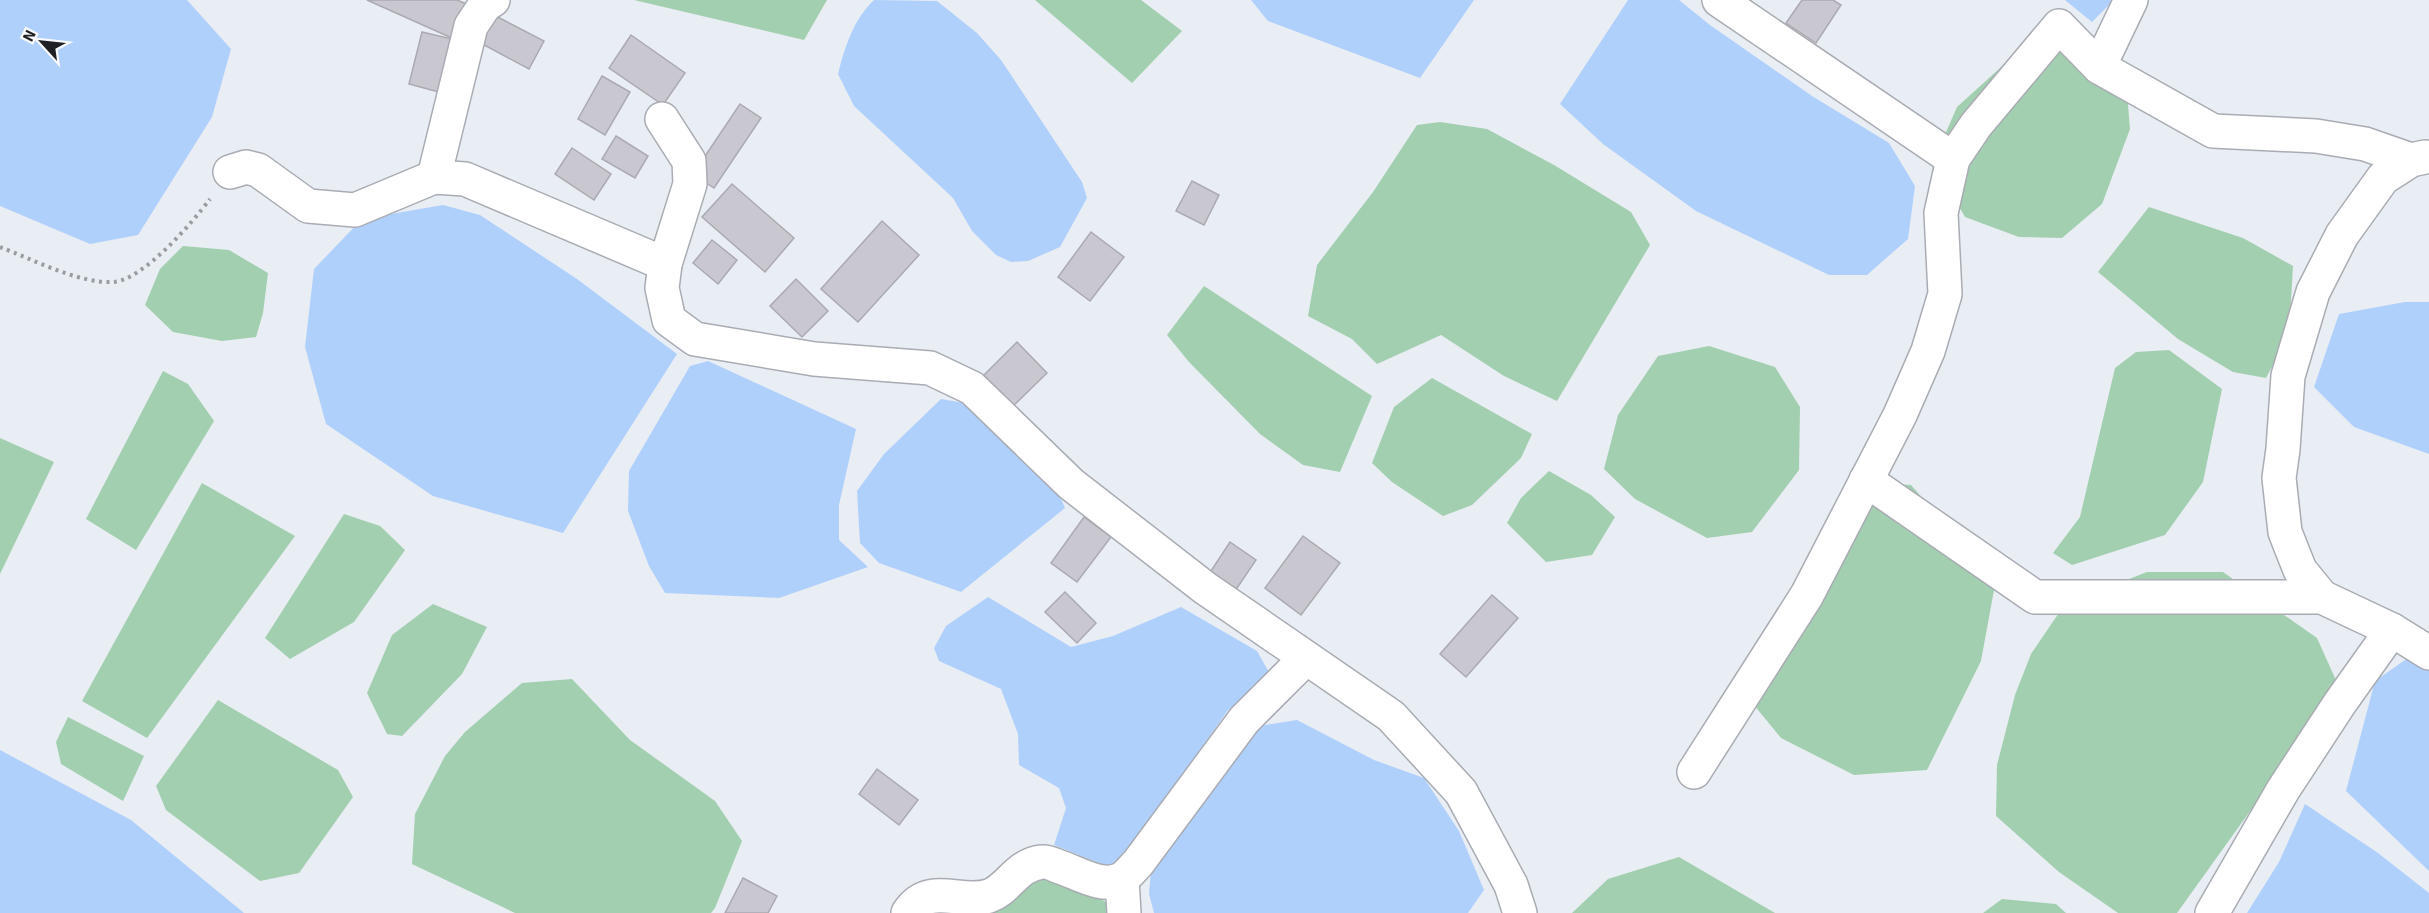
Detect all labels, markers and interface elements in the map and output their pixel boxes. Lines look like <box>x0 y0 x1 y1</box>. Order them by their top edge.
north arrow <box>12 12 72 72</box>
text: N <box>17 26 42 45</box>

